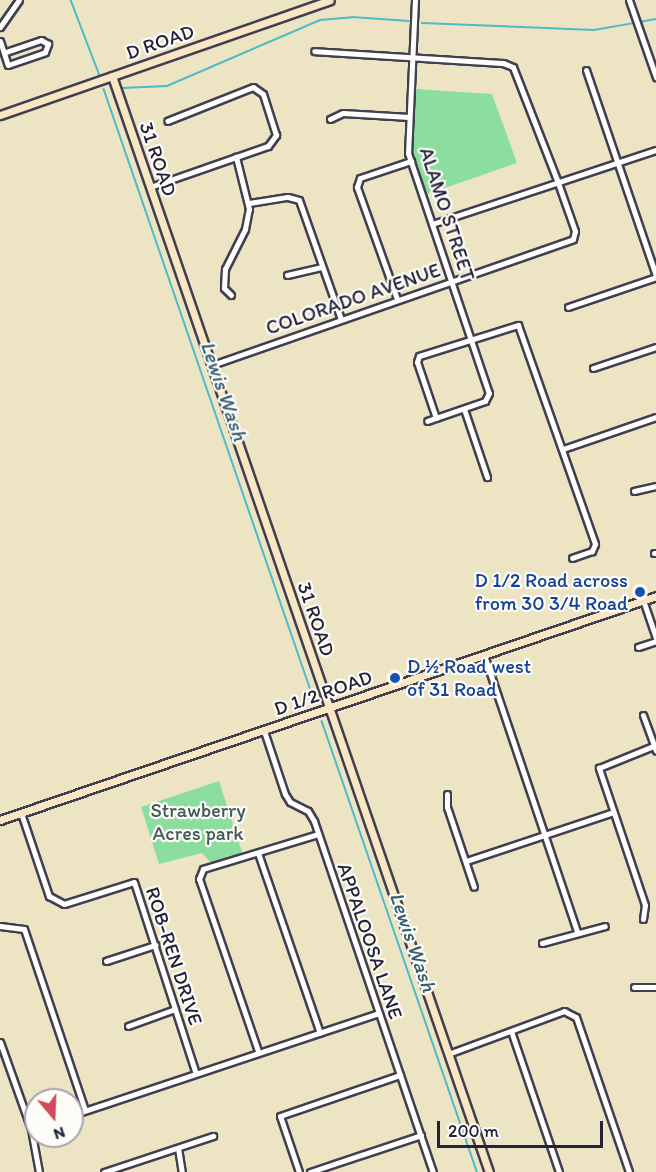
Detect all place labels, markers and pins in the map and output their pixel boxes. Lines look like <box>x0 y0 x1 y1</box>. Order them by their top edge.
place label: D 1/2 Road across from 30 3/4 Road <box>475 568 628 615</box>
marker: D 1/2 Road across from 30 3/4 Road <box>633 585 647 599</box>
place label: D ½ Road west of 31 Road <box>407 654 531 701</box>
marker: D ½ Road west of 31 Road <box>388 671 402 685</box>

